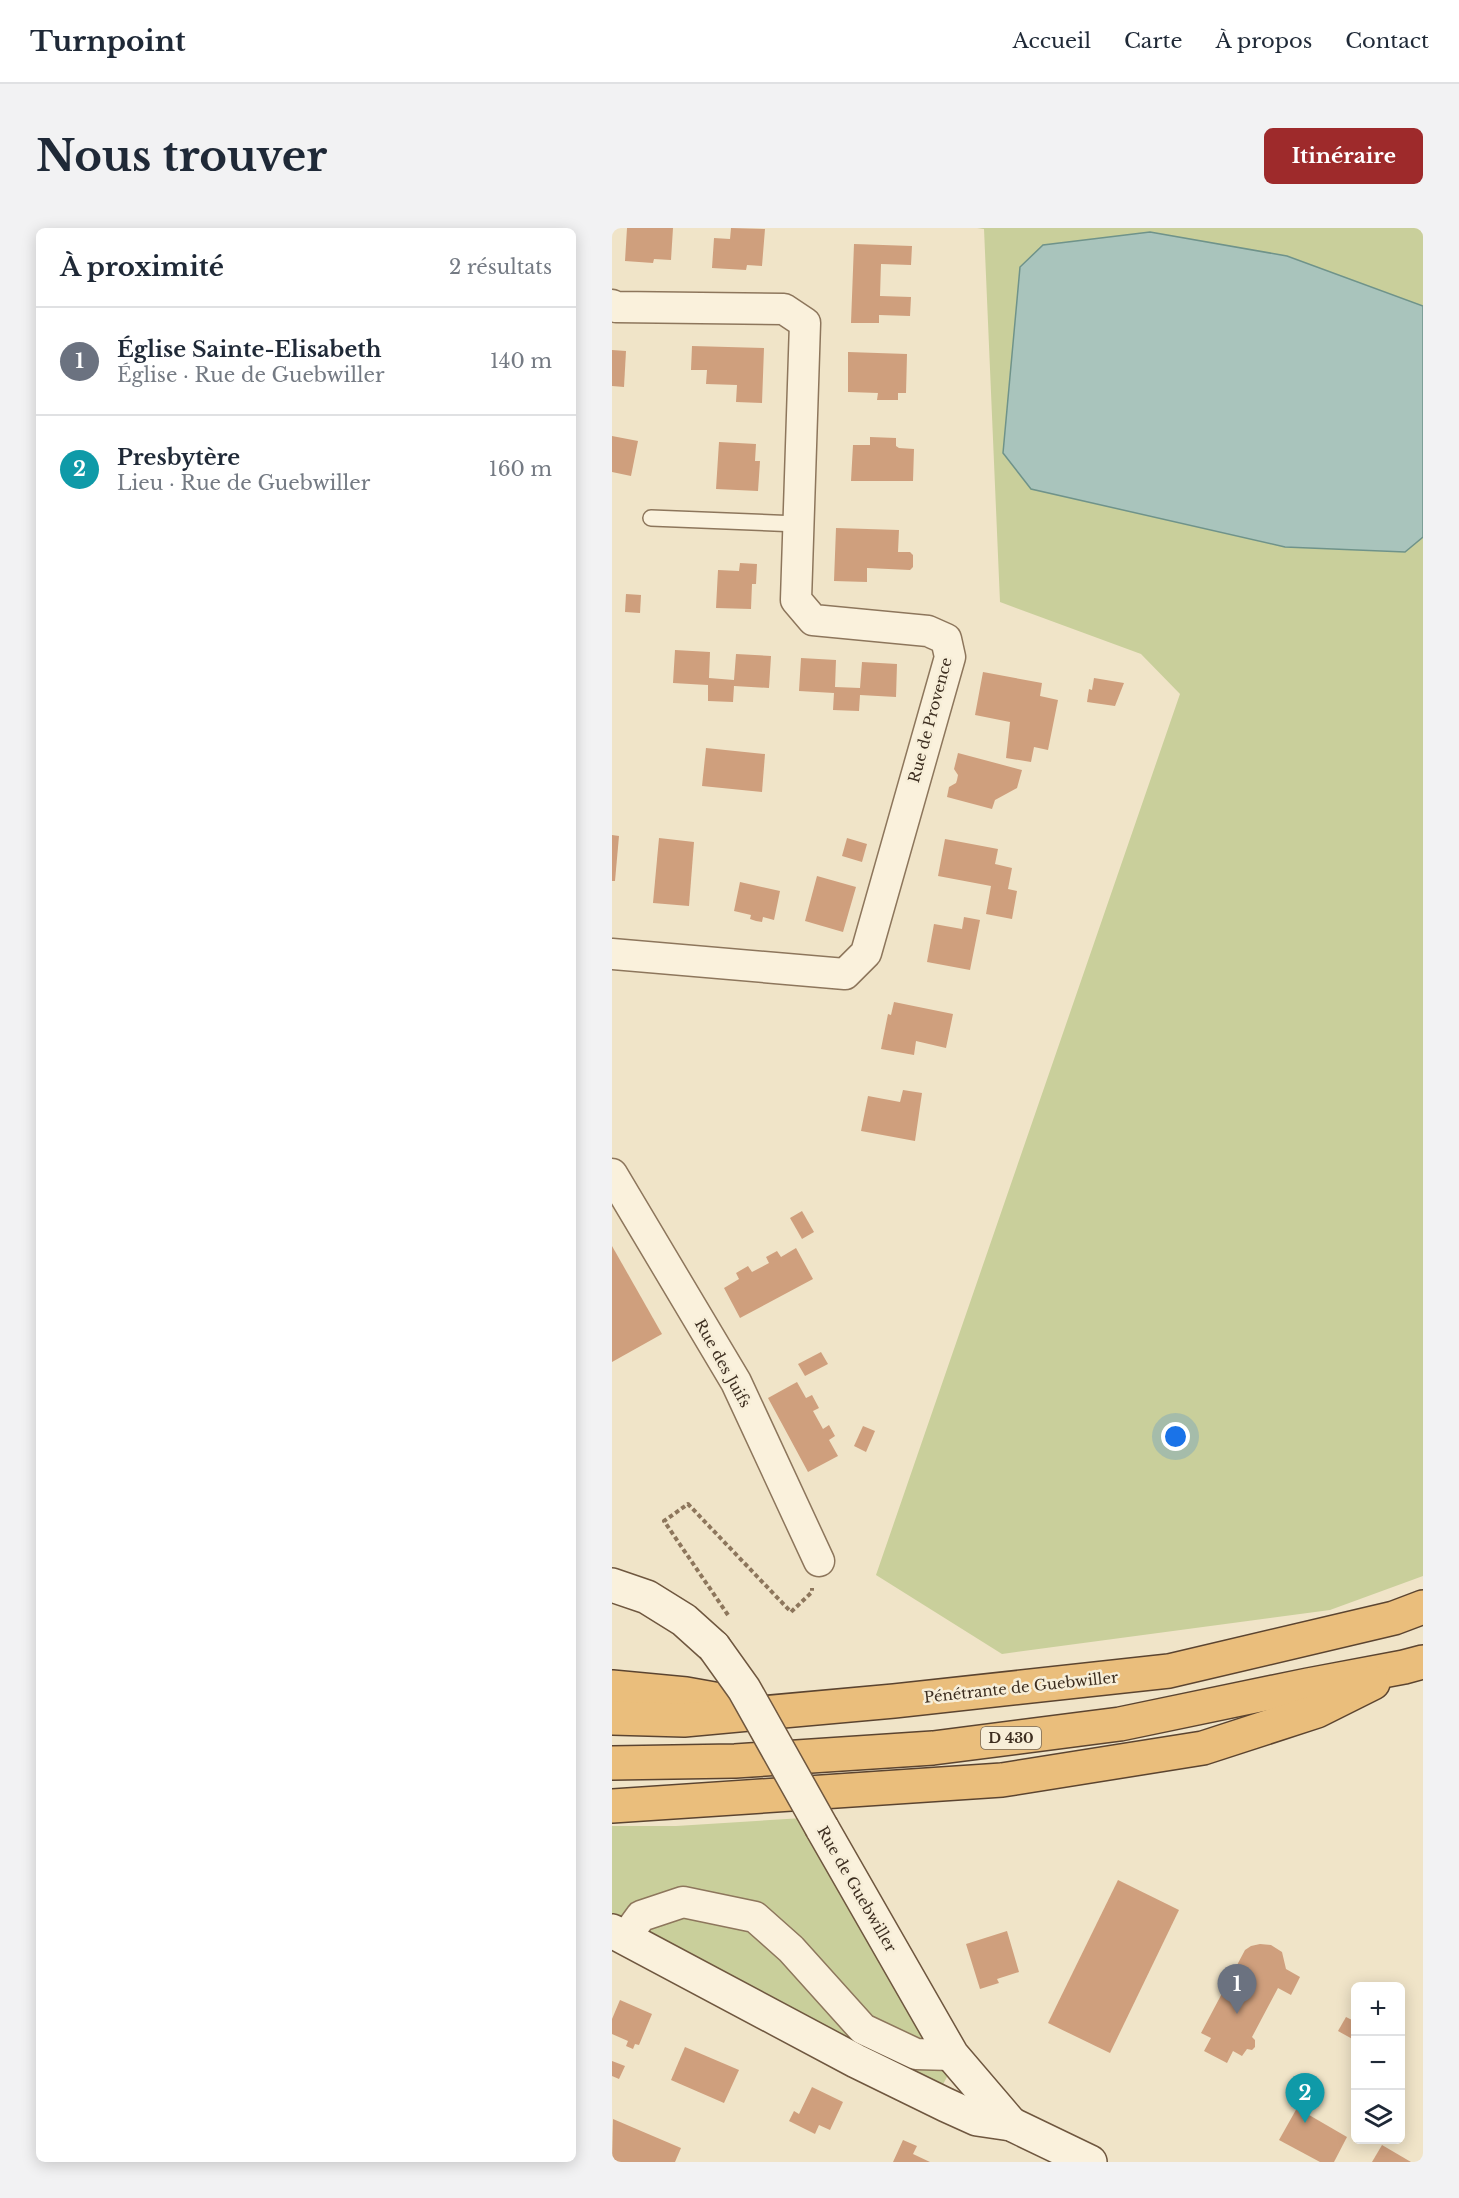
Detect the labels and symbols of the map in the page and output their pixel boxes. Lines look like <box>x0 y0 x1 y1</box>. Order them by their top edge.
street label: Rue de Provence <box>904 655 956 785</box>
street label: Rue des Juifs <box>691 1315 755 1411</box>
your location <box>1161 1422 1190 1451</box>
street label: Pénétrante de Guebwiller <box>923 1667 1120 1707</box>
road number: D 430 <box>981 1727 1041 1749</box>
street label: Rue de Guebwiller <box>813 1823 901 1956</box>
pin: 1 <box>1218 1964 1256 2014</box>
pin: 2 <box>1286 2074 1324 2123</box>

